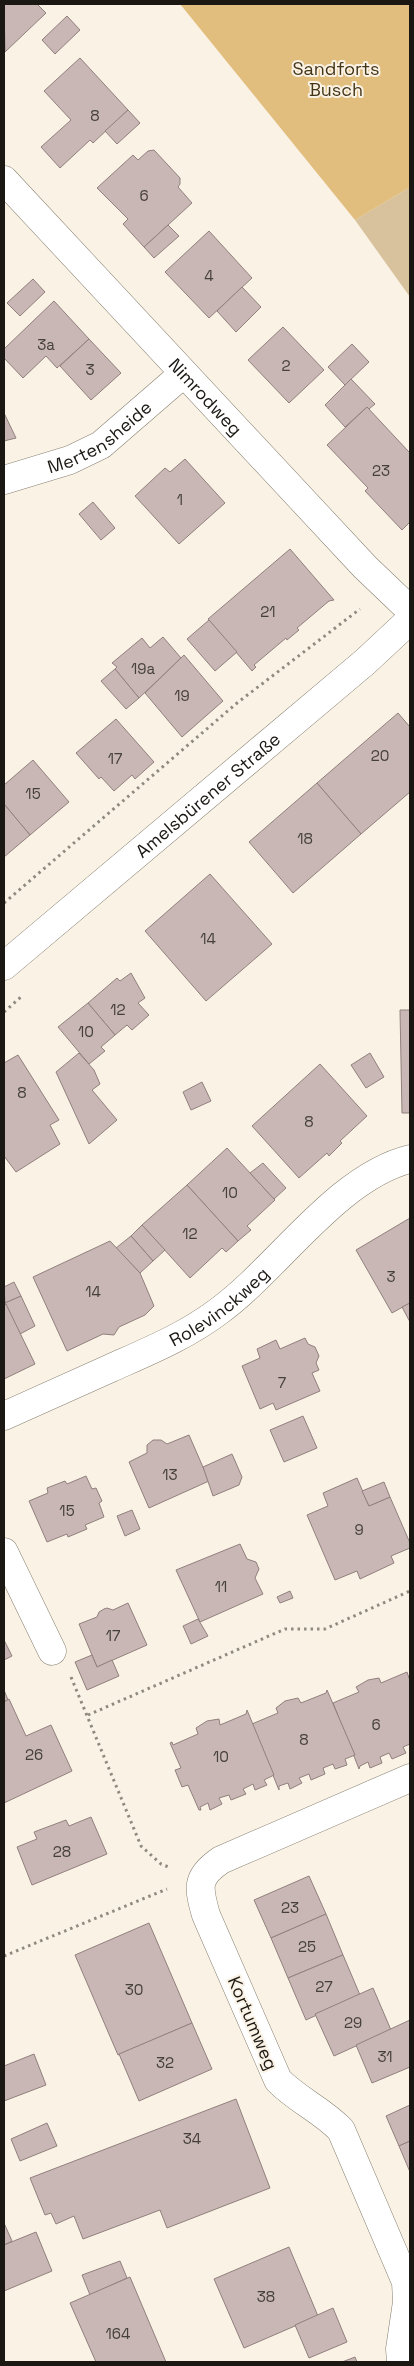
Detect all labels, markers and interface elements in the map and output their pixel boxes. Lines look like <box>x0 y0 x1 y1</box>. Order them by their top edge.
park label: Sandforts Busch <box>292 57 380 101</box>
house number: 8 <box>90 106 100 125</box>
house number: 6 <box>139 186 149 205</box>
house number: 4 <box>204 266 214 285</box>
house number: 3a <box>37 335 55 354</box>
street label: Nimrodweg <box>164 353 248 440</box>
house number: 2 <box>281 356 291 375</box>
house number: 3 <box>85 360 95 379</box>
street label: Mertensheide <box>44 395 156 478</box>
house number: 23 <box>372 461 390 480</box>
house number: 1 <box>177 490 183 509</box>
house number: 21 <box>260 602 276 621</box>
house number: 19a <box>131 659 155 678</box>
house number: 19 <box>174 686 190 705</box>
street label: Amelsbürener Straße <box>130 727 285 862</box>
house number: 20 <box>371 746 389 765</box>
house number: 17 <box>108 749 122 768</box>
house number: 15 <box>25 784 41 803</box>
house number: 18 <box>297 829 313 848</box>
house number: 14 <box>200 929 216 948</box>
house number: 12 <box>110 1000 126 1019</box>
house number: 10 <box>78 1022 94 1041</box>
house number: 8 <box>17 1083 27 1102</box>
house number: 8 <box>304 1112 314 1131</box>
house number: 10 <box>222 1183 238 1202</box>
house number: 12 <box>182 1224 198 1243</box>
street label: Rolevinckweg <box>165 1262 273 1351</box>
house number: 3 <box>386 1267 396 1286</box>
house number: 14 <box>85 1282 101 1301</box>
house number: 7 <box>278 1373 286 1392</box>
house number: 13 <box>162 1465 178 1484</box>
house number: 15 <box>59 1501 75 1520</box>
house number: 9 <box>354 1520 364 1539</box>
house number: 11 <box>215 1577 227 1596</box>
house number: 17 <box>106 1626 120 1645</box>
house number: 6 <box>371 1715 381 1734</box>
house number: 8 <box>299 1730 309 1749</box>
house number: 26 <box>25 1745 43 1764</box>
house number: 10 <box>213 1747 229 1766</box>
house number: 28 <box>53 1842 71 1861</box>
house number: 23 <box>281 1898 299 1917</box>
house number: 25 <box>298 1937 316 1956</box>
street label: Kortumweg <box>223 1973 283 2073</box>
house number: 27 <box>315 1977 333 1996</box>
house number: 30 <box>125 1980 143 1999</box>
house number: 29 <box>344 2013 362 2032</box>
house number: 31 <box>377 2047 393 2066</box>
house number: 32 <box>156 2053 174 2072</box>
house number: 34 <box>183 2129 201 2148</box>
house number: 38 <box>257 2287 275 2306</box>
house number: 164 <box>106 2324 130 2343</box>

